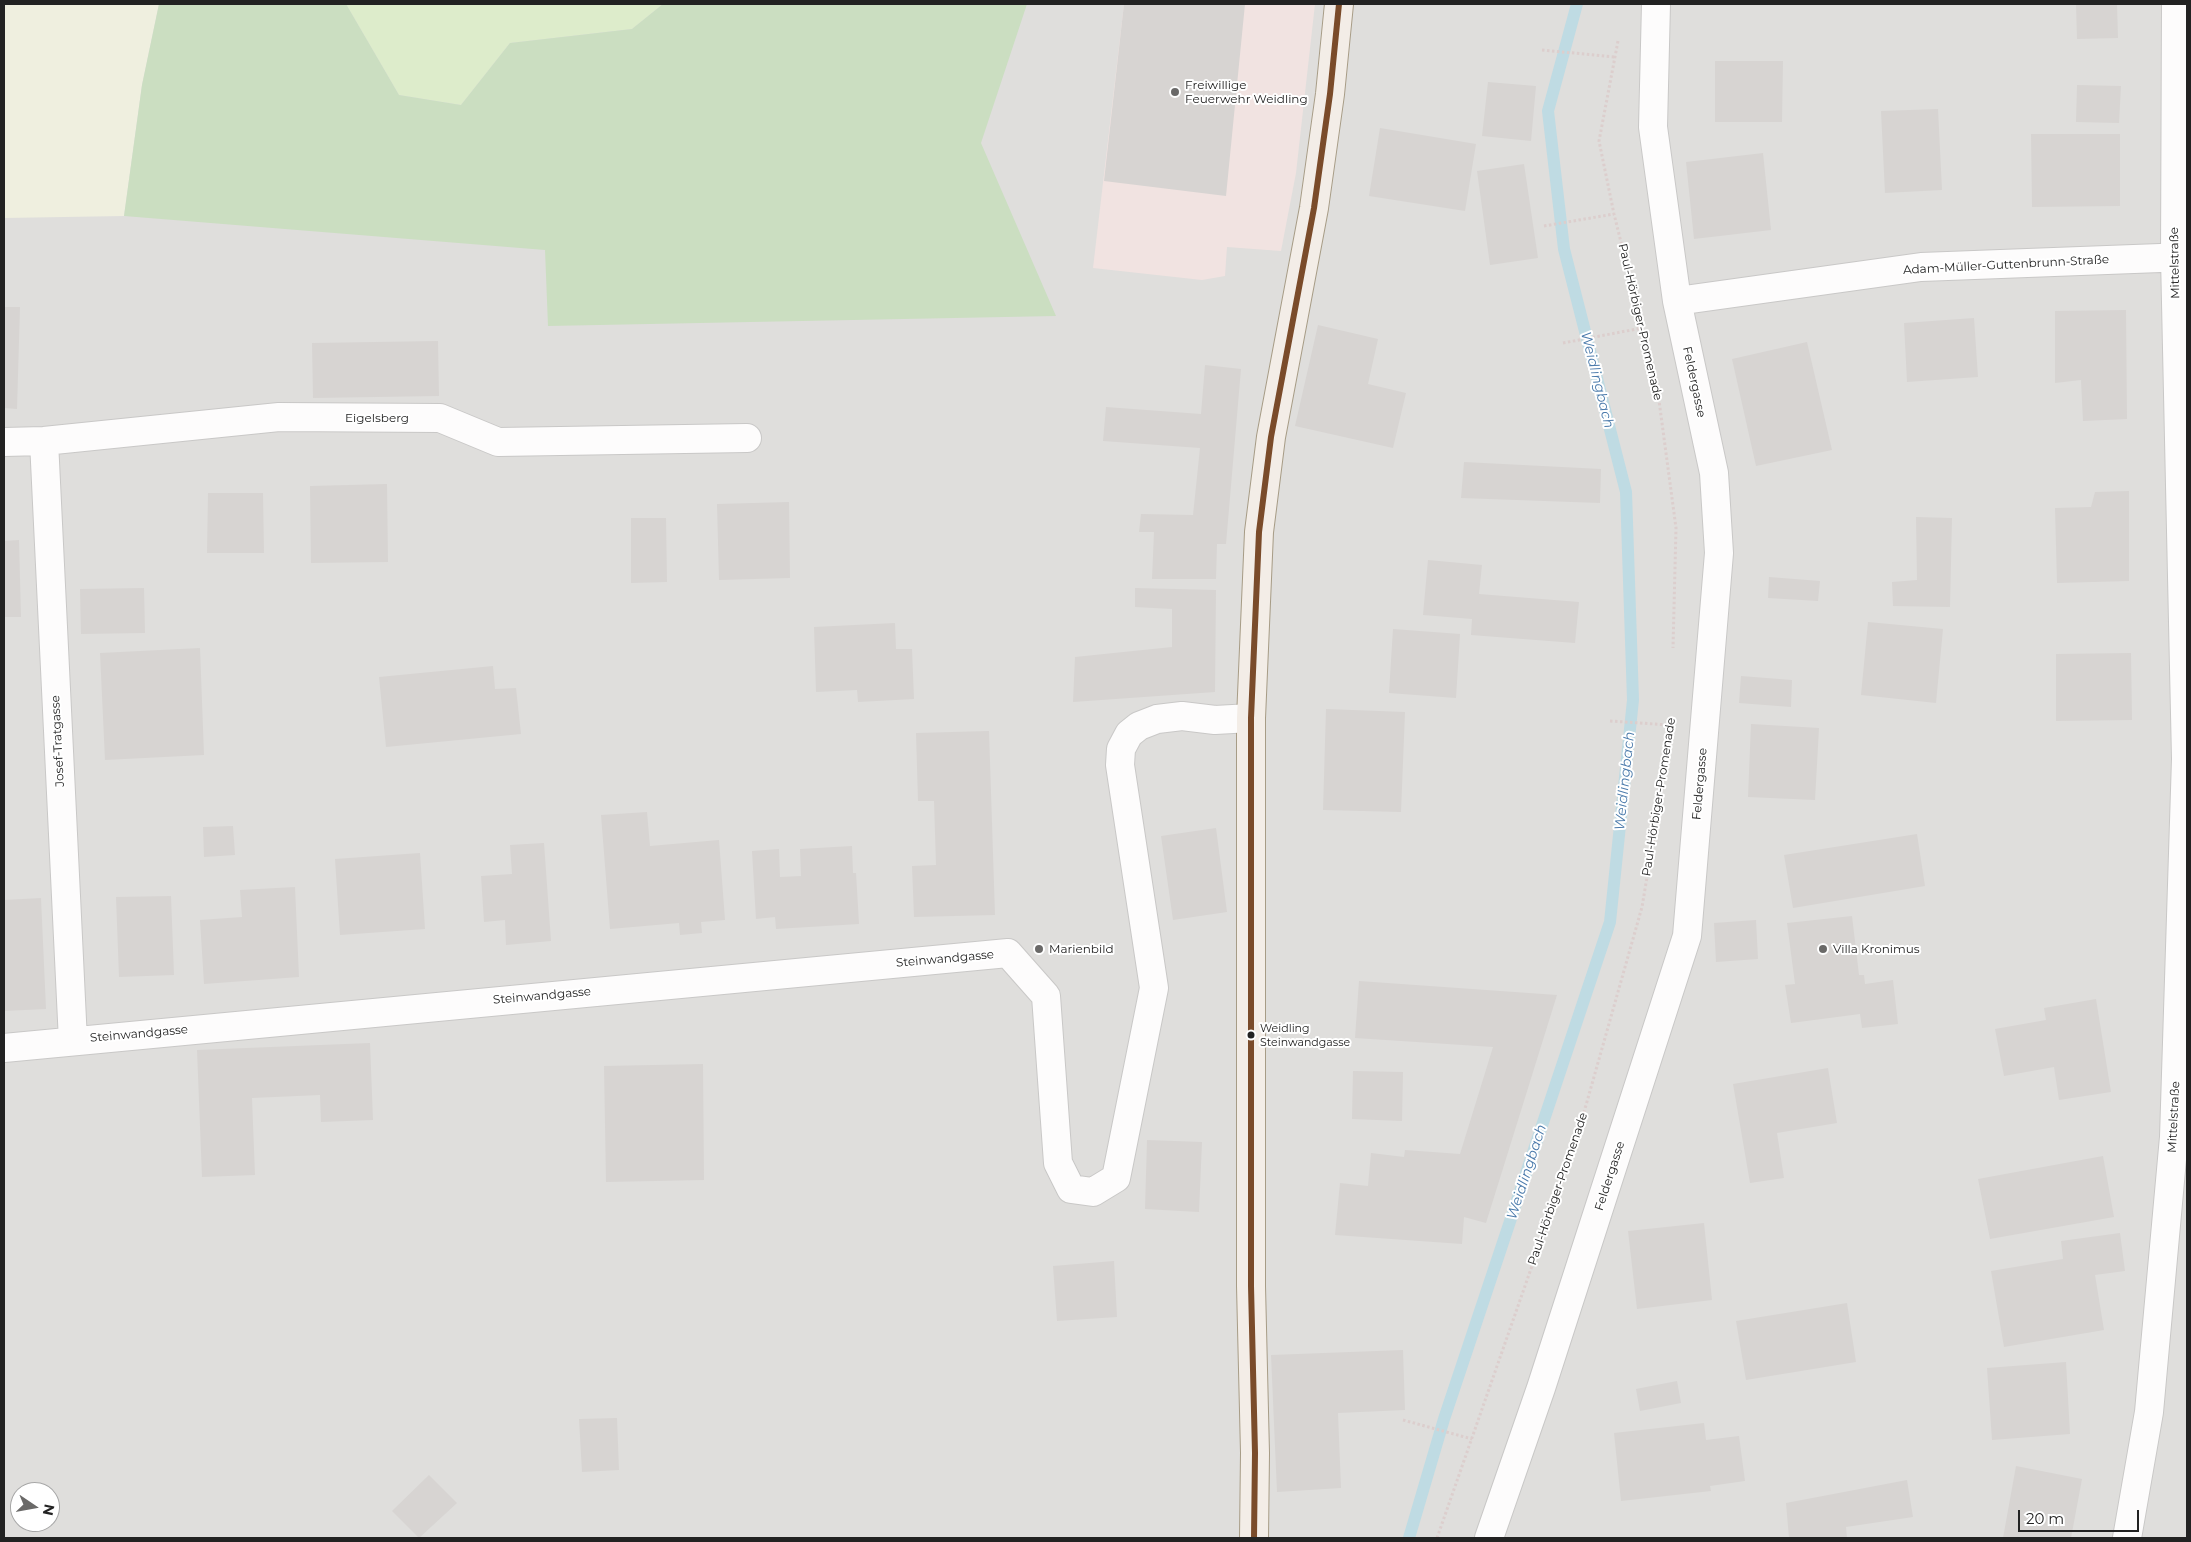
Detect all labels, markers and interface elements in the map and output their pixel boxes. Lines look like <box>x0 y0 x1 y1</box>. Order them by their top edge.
place label: Freiwillige Feuerwehr Weidling <box>1185 78 1308 106</box>
marker: Freiwillige Feuerwehr Weidling <box>1169 86 1181 98</box>
street label: Mittelstraße <box>2167 227 2183 299</box>
street label: Paul-Hörbiger-Promenade <box>1615 242 1665 402</box>
street label: Adam-Müller-Guttenbrunn-Straße <box>1903 252 2109 278</box>
water label: Weidlingbach <box>1577 330 1617 430</box>
street label: Feldergasse <box>1679 345 1709 419</box>
street label: Eigelsberg <box>345 411 409 425</box>
street label: Josef-Tratgasse <box>48 695 68 787</box>
street label: Paul-Hörbiger-Promenade <box>1639 717 1679 877</box>
water label: Weidlingbach <box>1611 731 1639 831</box>
street label: Feldergasse <box>1690 747 1710 821</box>
place label: Marienbild <box>1049 942 1114 956</box>
place label: Villa Kronimus <box>1833 942 1920 956</box>
marker: Marienbild <box>1033 943 1045 955</box>
marker: Villa Kronimus <box>1817 943 1829 955</box>
street label: Steinwandgasse <box>895 948 995 970</box>
street label: Steinwandgasse <box>492 985 592 1007</box>
place label: Weidling Steinwandgasse <box>1260 1022 1350 1048</box>
street label: Steinwandgasse <box>89 1023 189 1045</box>
marker: Weidling Steinwandgasse <box>1246 1030 1256 1040</box>
street label: Mittelstraße <box>2165 1081 2183 1153</box>
street label: Paul-Hörbiger-Promenade <box>1525 1111 1591 1267</box>
water label: Weidlingbach <box>1504 1122 1550 1222</box>
street label: Feldergasse <box>1592 1139 1628 1213</box>
north arrow <box>10 1482 60 1532</box>
scale bar <box>2021 1500 2142 1532</box>
text: N <box>39 1503 59 1517</box>
text: 20 m <box>2026 1509 2064 1528</box>

